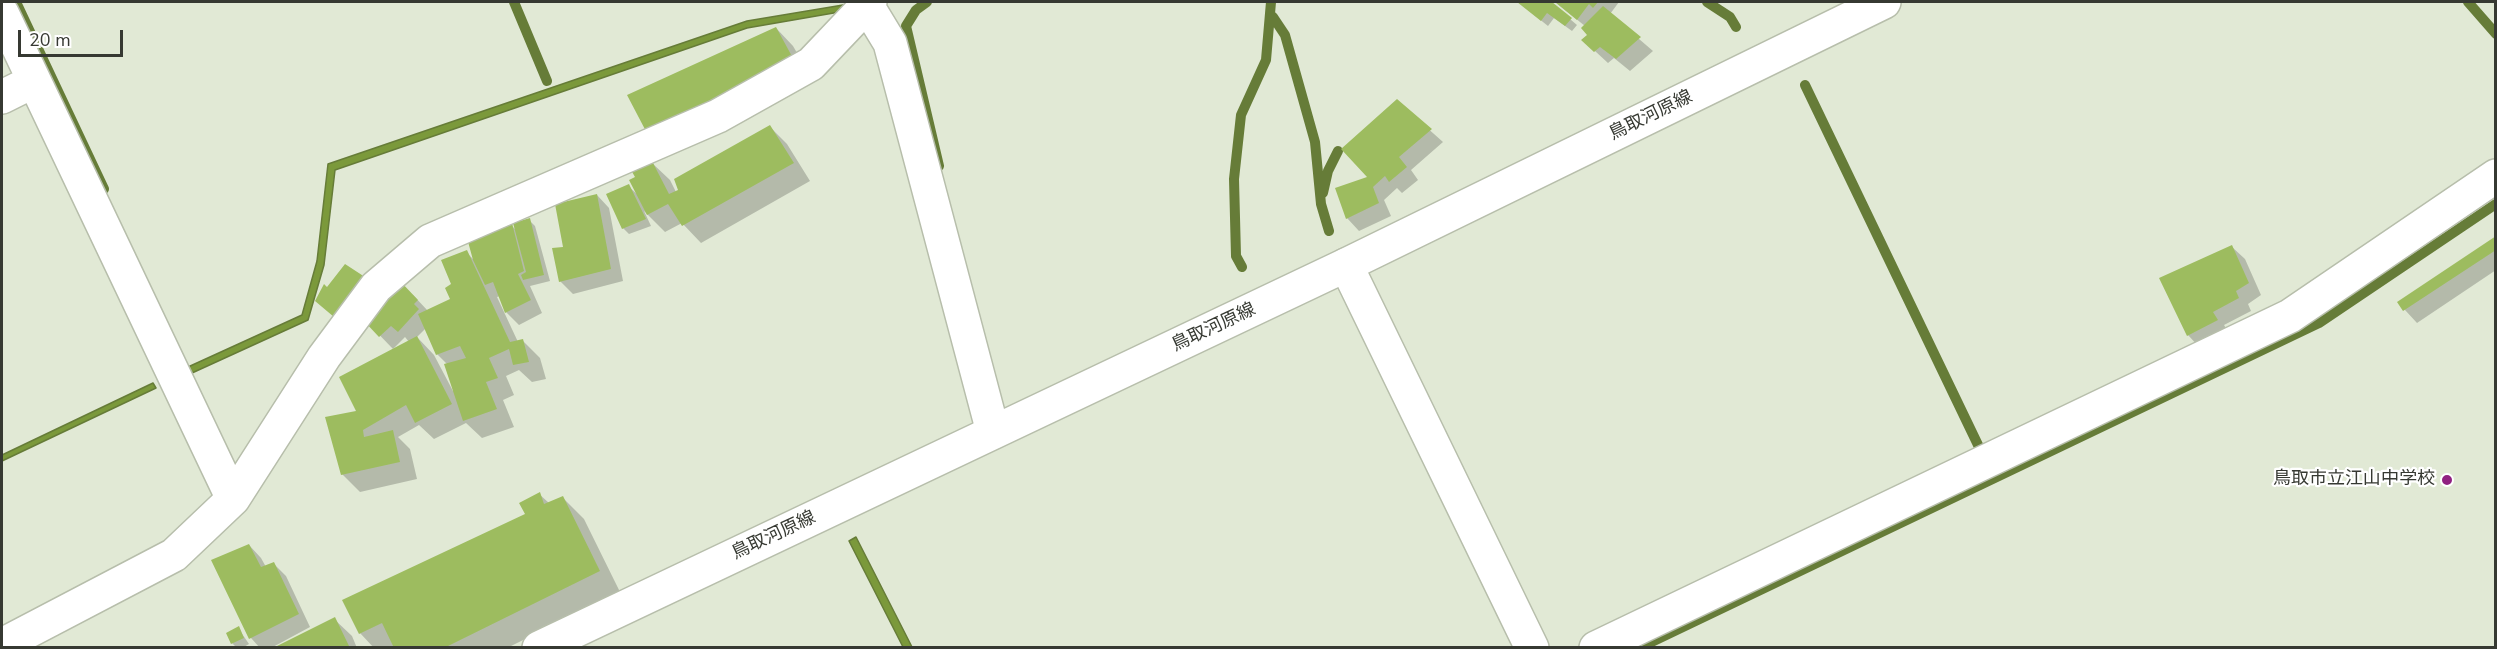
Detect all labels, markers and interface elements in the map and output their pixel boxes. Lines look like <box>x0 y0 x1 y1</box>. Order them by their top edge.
scale bar <box>21 18 126 56</box>
text: 20 m <box>29 28 71 52</box>
street label: 鳥取河原線 <box>1606 87 1696 145</box>
street label: 鳥取河原線 <box>1169 299 1259 357</box>
place label: 鳥取市立江山中学校 <box>2273 469 2435 491</box>
marker: 鳥取市立江山中学校 <box>2440 473 2454 487</box>
street label: 鳥取河原線 <box>729 507 819 565</box>

